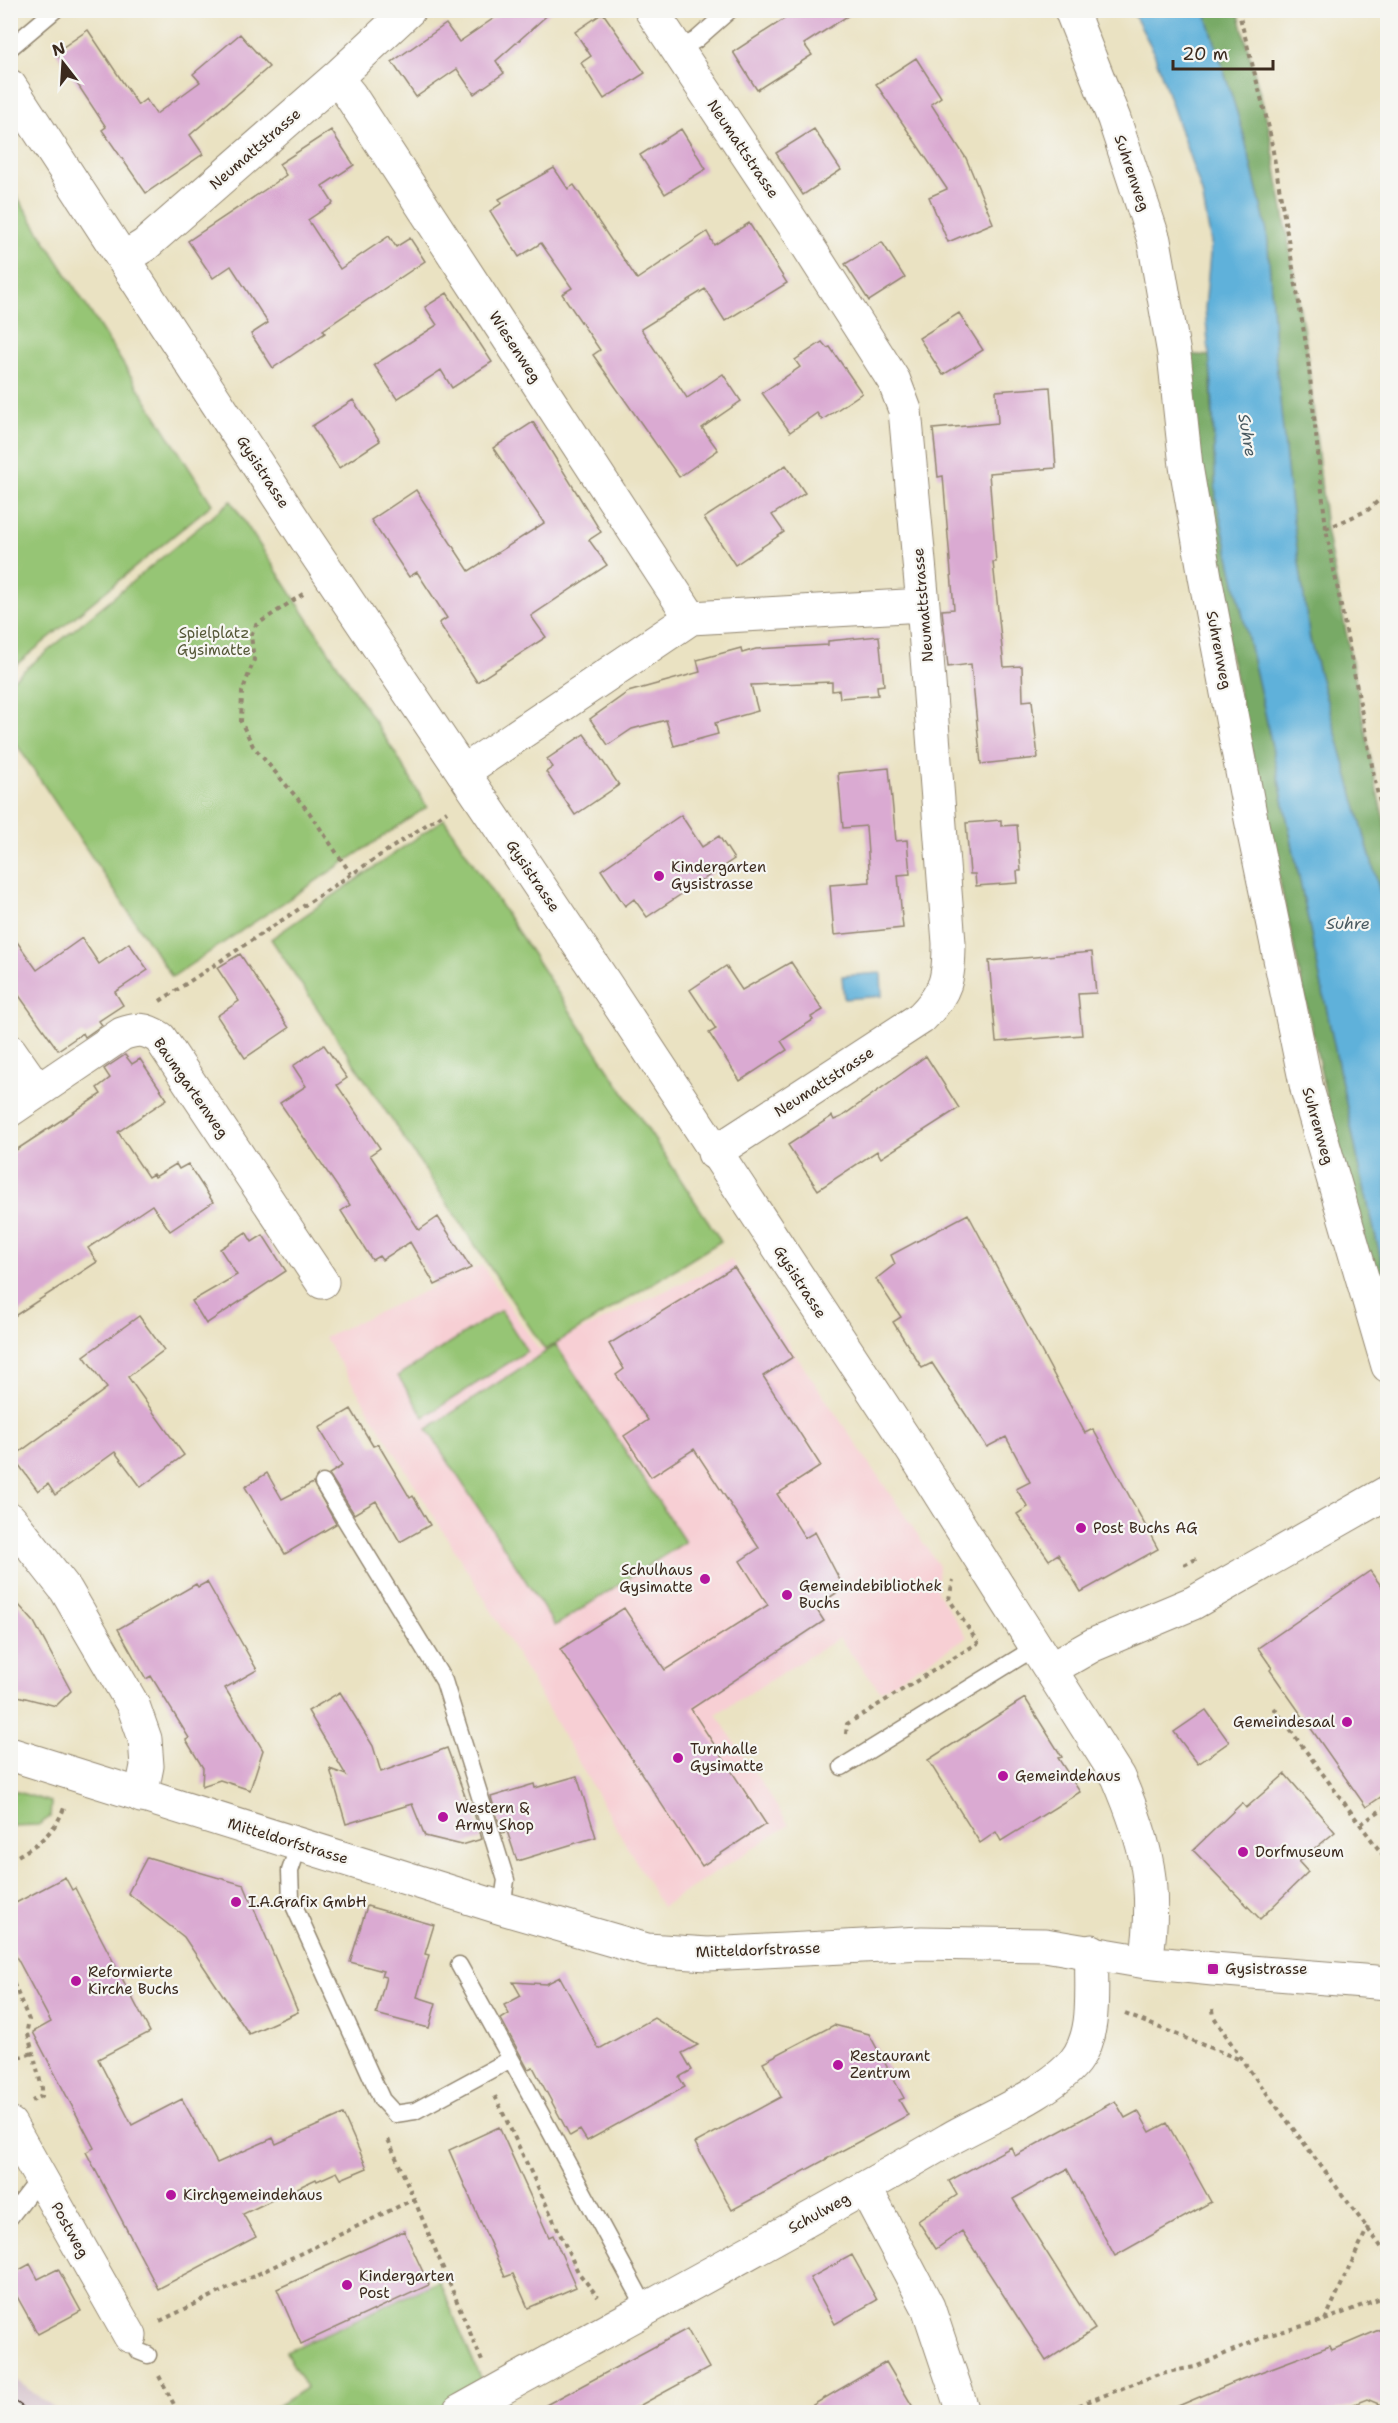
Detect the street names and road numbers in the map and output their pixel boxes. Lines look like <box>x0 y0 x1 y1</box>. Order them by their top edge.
street label: Neumattstrasse <box>703 96 783 202</box>
street label: Neumattstrasse <box>205 104 305 194</box>
street label: Suhrenweg <box>1110 132 1154 214</box>
street label: Wiesenweg <box>484 307 546 387</box>
street label: Gysistrasse <box>232 432 294 512</box>
street label: Neumattstrasse <box>908 547 938 663</box>
street label: Suhrenweg <box>1202 609 1236 691</box>
street label: Gysistrasse <box>502 836 564 916</box>
street label: Baumgartenweg <box>149 1034 233 1142</box>
street label: Neumattstrasse <box>770 1042 878 1122</box>
street label: Suhrenweg <box>1297 1085 1339 1167</box>
street label: Gysistrasse <box>769 1242 831 1322</box>
street label: Mitteldorfstrasse <box>225 1813 351 1869</box>
street label: Mitteldorfstrasse <box>695 1938 821 1962</box>
street label: Schulweg <box>784 2188 854 2238</box>
street label: Postweg <box>46 2198 94 2262</box>

